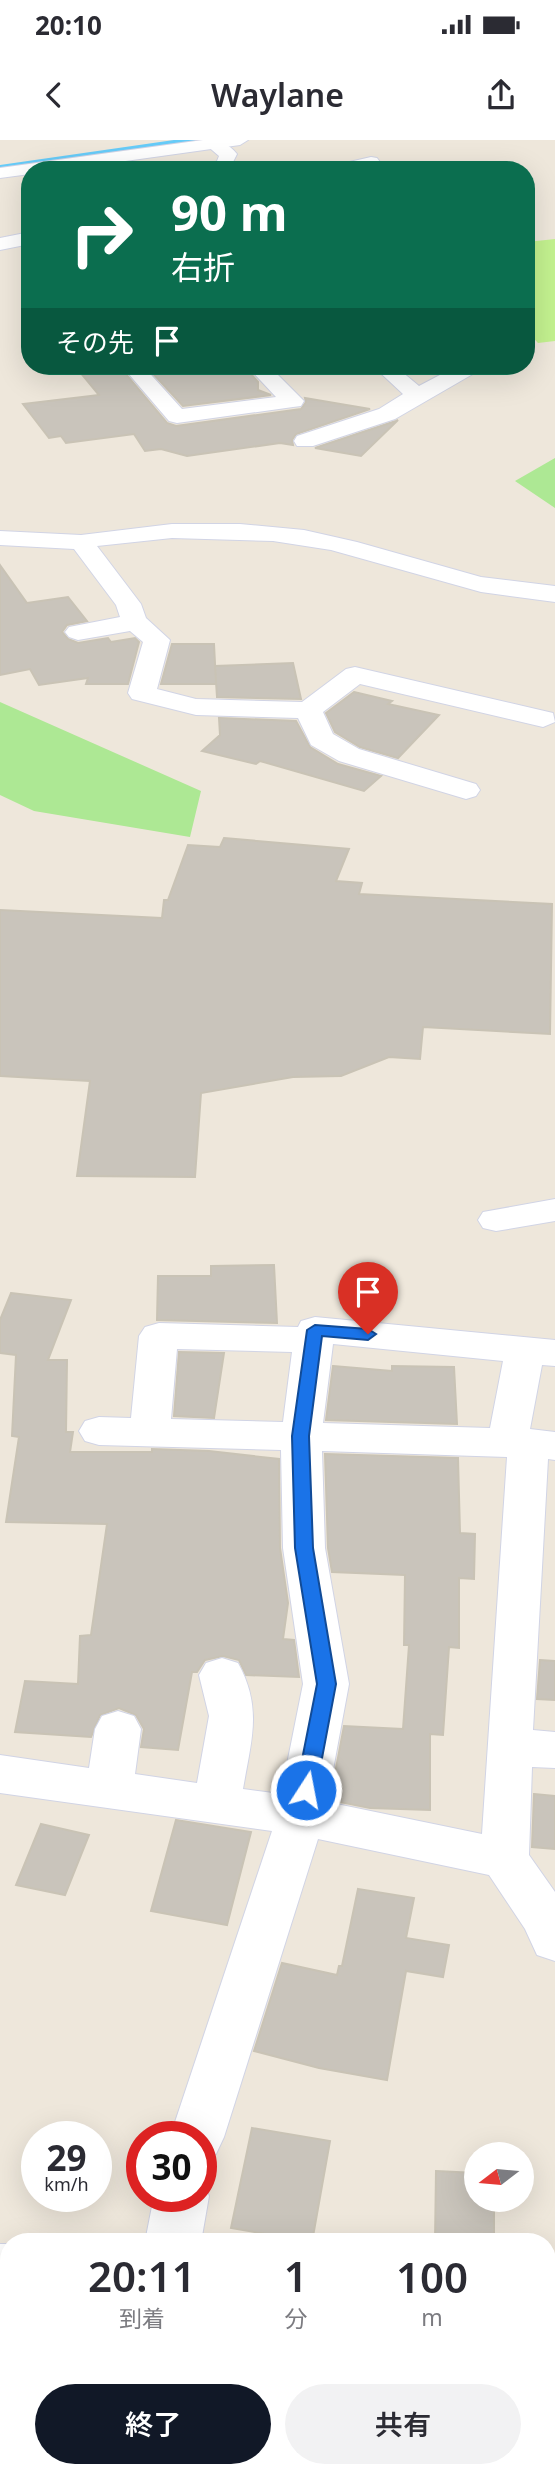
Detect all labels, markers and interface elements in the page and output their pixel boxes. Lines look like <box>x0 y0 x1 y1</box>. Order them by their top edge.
text: 20:10 <box>35 7 102 43</box>
text: Waylane <box>211 73 344 116</box>
icon: back <box>35 76 73 114</box>
icon: share <box>482 76 520 114</box>
text: 90 m <box>171 179 288 245</box>
icon: right <box>56 189 147 280</box>
text: 右折 <box>171 245 235 288</box>
icon: arrive <box>148 322 186 360</box>
text: その先 <box>56 324 134 360</box>
pin <box>338 1262 398 1334</box>
icon: arrive <box>349 1273 387 1311</box>
position arrow <box>269 1753 343 1827</box>
speed limit sign: 30 <box>126 2121 217 2212</box>
text: 29 <box>46 2134 87 2181</box>
north arrow <box>464 2142 534 2212</box>
map controls <box>464 2142 534 2212</box>
text: km/h <box>44 2172 89 2196</box>
text: 20:11 <box>88 2247 196 2304</box>
text: 1 <box>284 2247 308 2304</box>
text: 100 <box>396 2248 468 2305</box>
text: m <box>421 2301 443 2333</box>
text: 到着 <box>119 2302 165 2334</box>
text: 分 <box>284 2302 307 2334</box>
button: 終了 <box>35 2384 271 2464</box>
button: 共有 <box>285 2384 521 2464</box>

